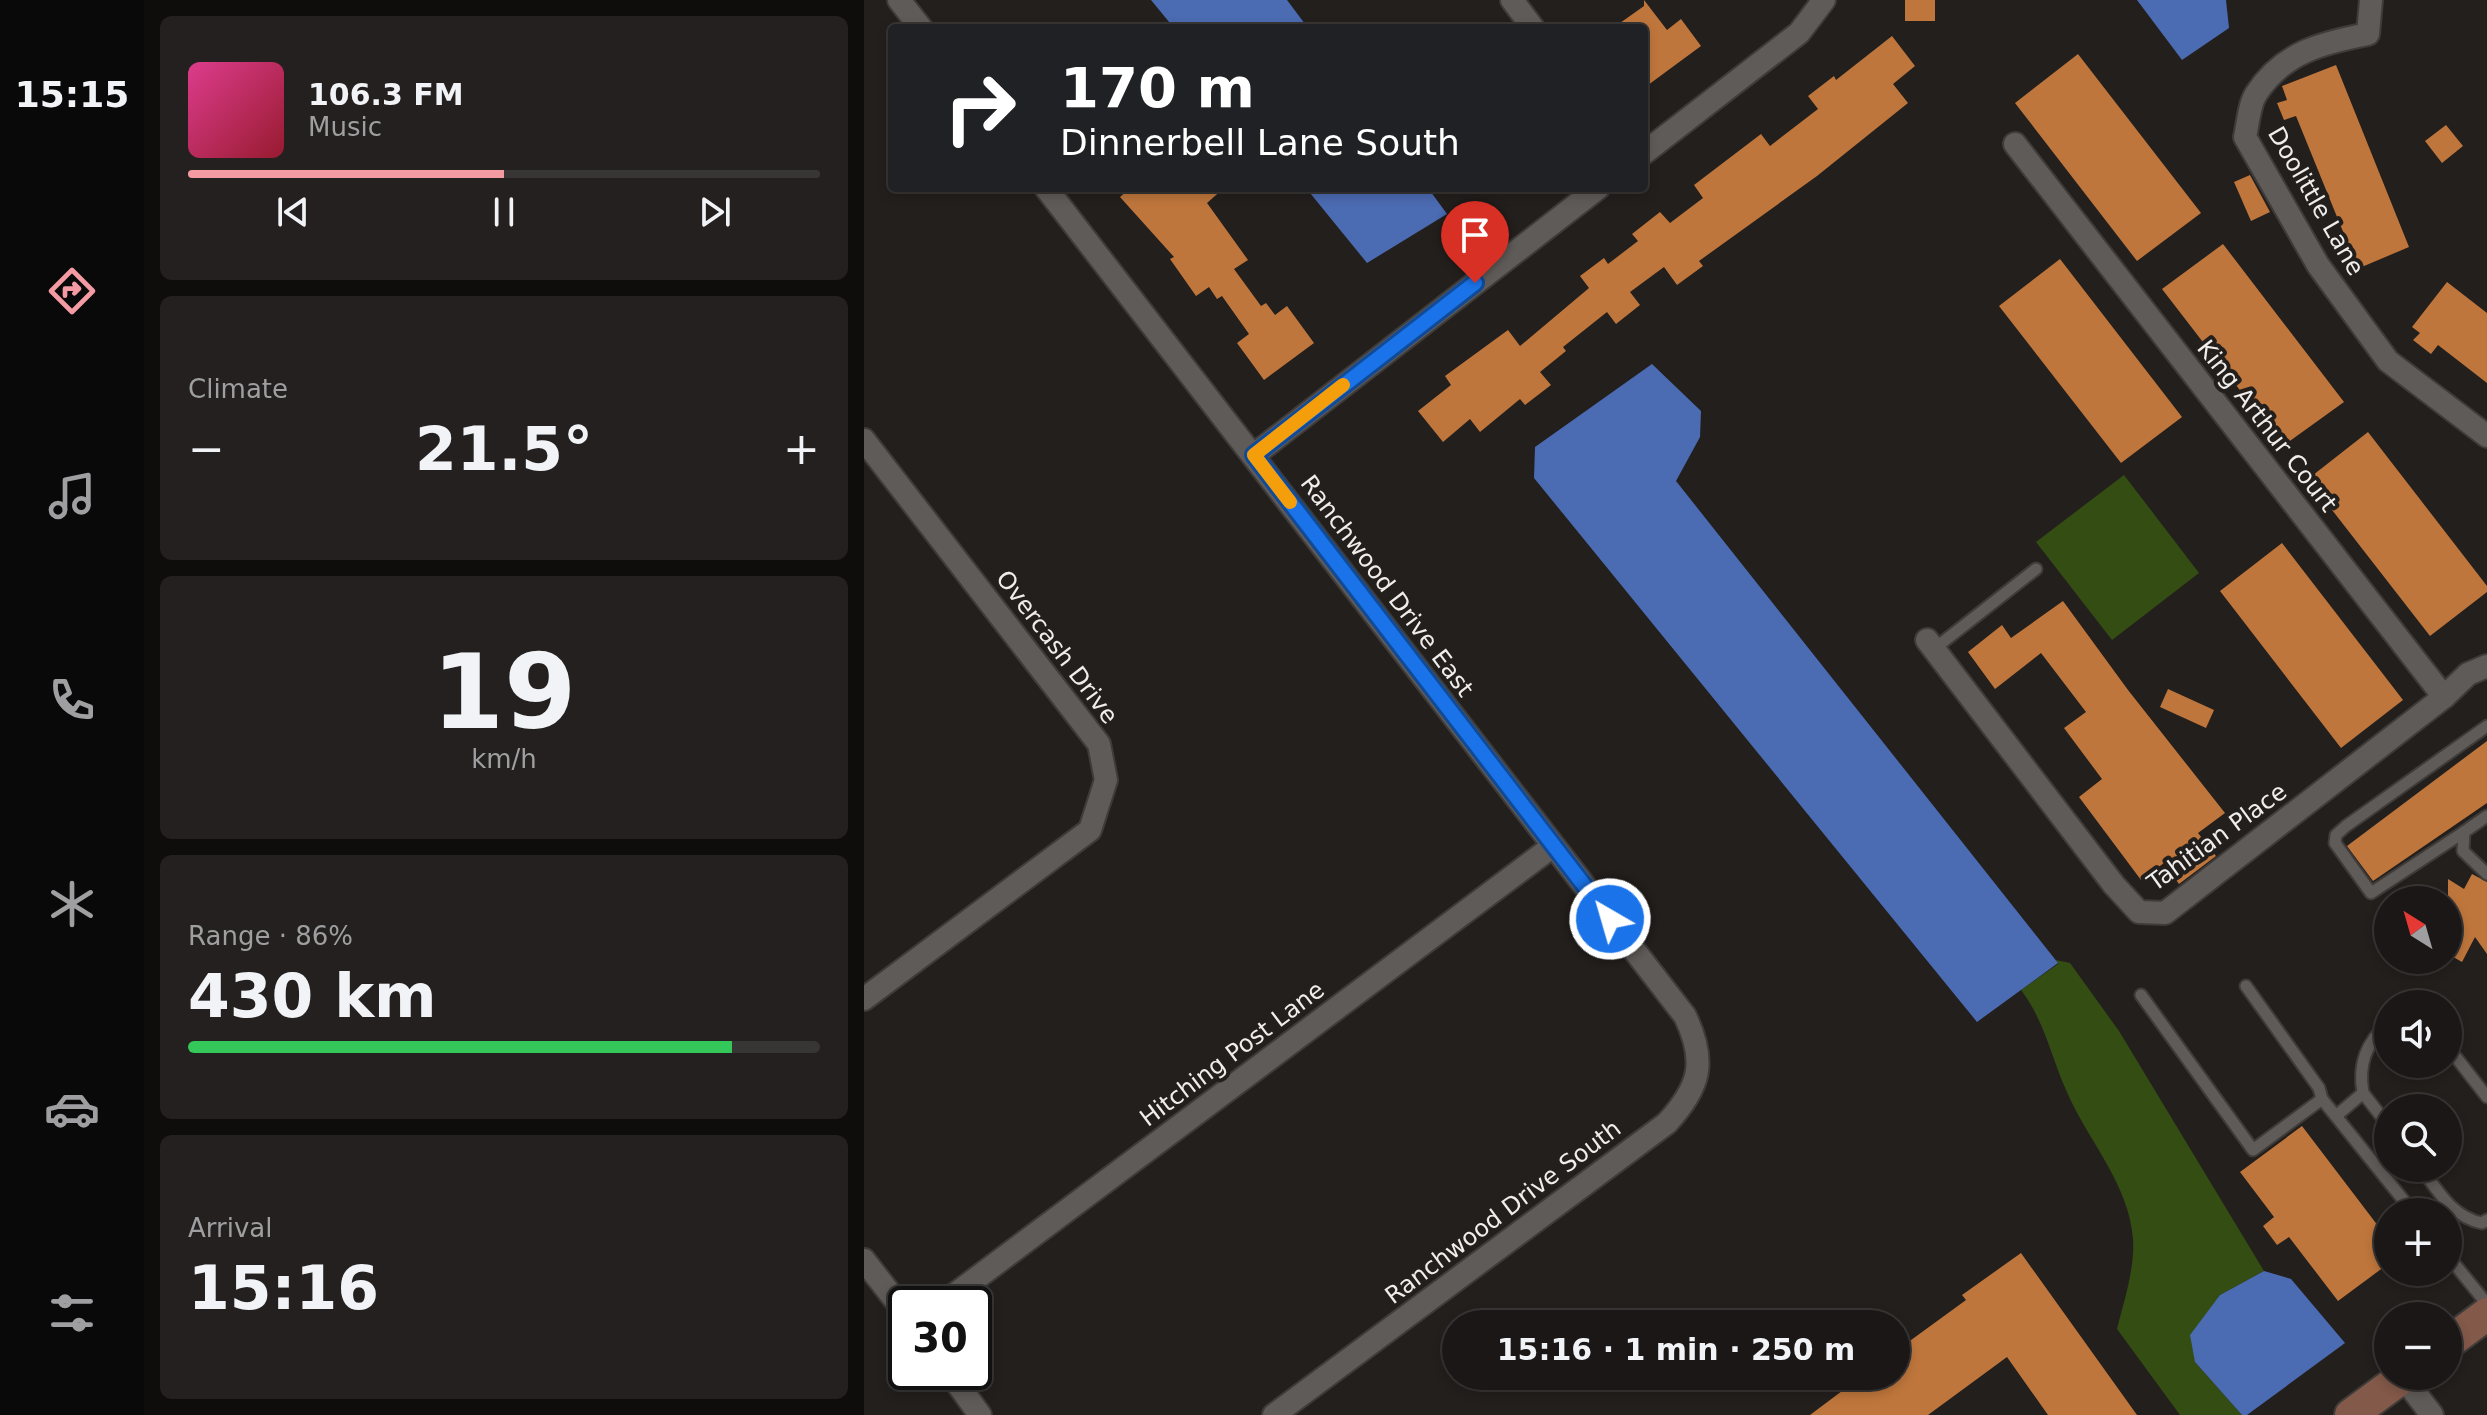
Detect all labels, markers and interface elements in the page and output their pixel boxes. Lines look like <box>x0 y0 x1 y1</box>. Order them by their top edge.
text: 170 m <box>1060 55 1255 120</box>
icon: right <box>928 56 1032 160</box>
text: 15:15 <box>15 74 129 115</box>
text: 106.3 FM <box>308 77 464 112</box>
text: Music <box>308 112 382 142</box>
text: Dinnerbell Lane South <box>1060 122 1460 163</box>
street label: Doolittle Lane <box>2262 122 2370 280</box>
icon: previous <box>271 190 315 234</box>
icon: pause <box>482 190 526 234</box>
icon: next <box>693 190 737 234</box>
pin <box>1441 201 1509 283</box>
icon: arrive <box>1453 213 1497 257</box>
icon: directions <box>44 263 100 319</box>
street label: King Arthur Court <box>2191 335 2343 517</box>
text: Climate <box>188 374 288 404</box>
text: 21.5° <box>415 414 593 484</box>
text: − <box>188 423 225 474</box>
text: + <box>783 423 820 474</box>
icon: music <box>44 468 100 524</box>
street label: Ranchwood Drive East <box>1295 470 1479 702</box>
street label: Overcash Drive <box>990 565 1124 729</box>
text: 19 <box>432 631 576 753</box>
icon: phone <box>44 672 100 728</box>
text: km/h <box>471 744 537 774</box>
street label: Tahitian Place <box>2141 777 2292 897</box>
icon: climate <box>44 876 100 932</box>
position arrow <box>1568 877 1652 961</box>
north arrow <box>2374 886 2462 974</box>
map controls <box>2374 886 2462 1390</box>
text: Range · 86% <box>188 921 353 951</box>
text: 430 km <box>188 961 437 1031</box>
street label: Hitching Post Lane <box>1134 976 1330 1132</box>
button: sound <box>2374 990 2462 1078</box>
icon: car <box>44 1081 100 1137</box>
button: search <box>2374 1094 2462 1182</box>
street label: Ranchwood Drive South <box>1380 1114 1626 1310</box>
button: + <box>2374 1198 2462 1286</box>
text: Arrival <box>188 1213 272 1243</box>
text: 15:16 <box>188 1253 379 1323</box>
icon: filters <box>44 1285 100 1341</box>
speed limit sign: 30 <box>888 1286 992 1390</box>
button: − <box>2374 1302 2462 1390</box>
text: 15:16 · 1 min · 250 m <box>1497 1332 1855 1367</box>

